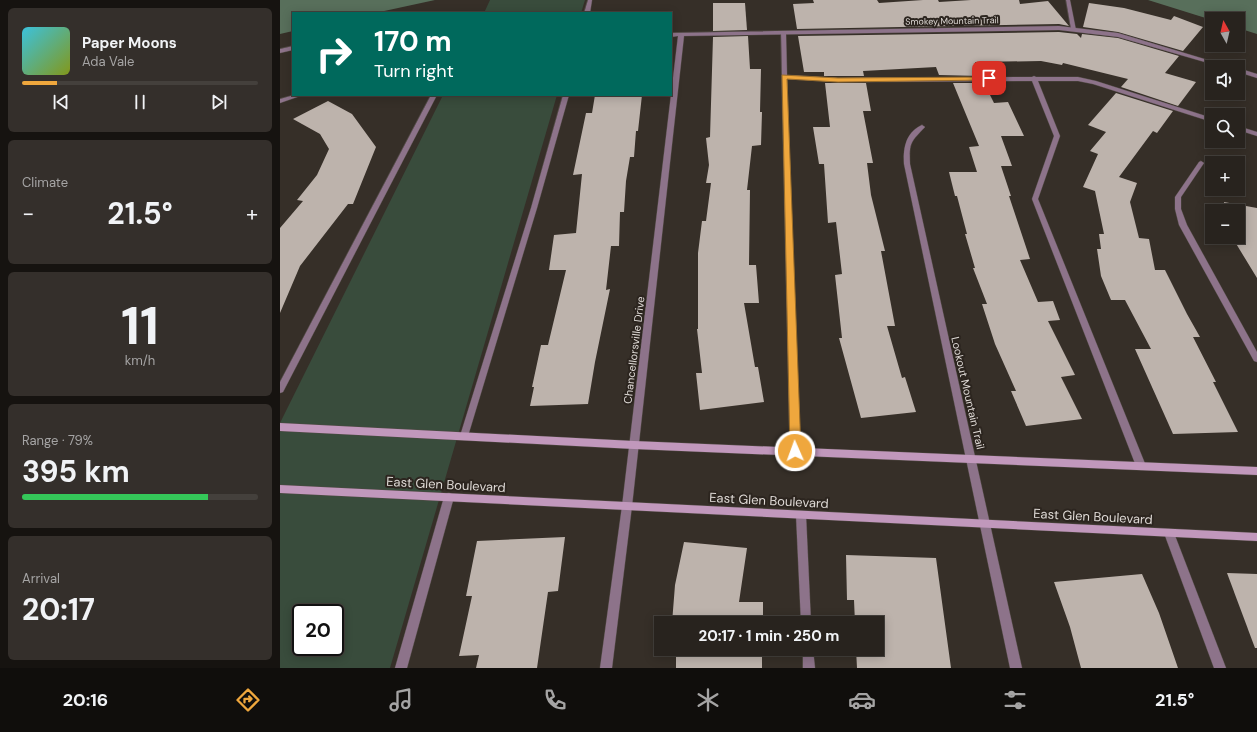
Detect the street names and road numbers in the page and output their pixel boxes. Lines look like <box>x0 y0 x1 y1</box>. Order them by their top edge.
street label: Smokey Mountain Trail <box>905 14 999 28</box>
street label: Chancellorsville Drive <box>620 295 648 405</box>
street label: Lookout Mountain Trail <box>948 335 988 451</box>
street label: East Glen Boulevard <box>386 473 506 496</box>
street label: East Glen Boulevard <box>709 489 829 512</box>
street label: East Glen Boulevard <box>1033 505 1153 528</box>

